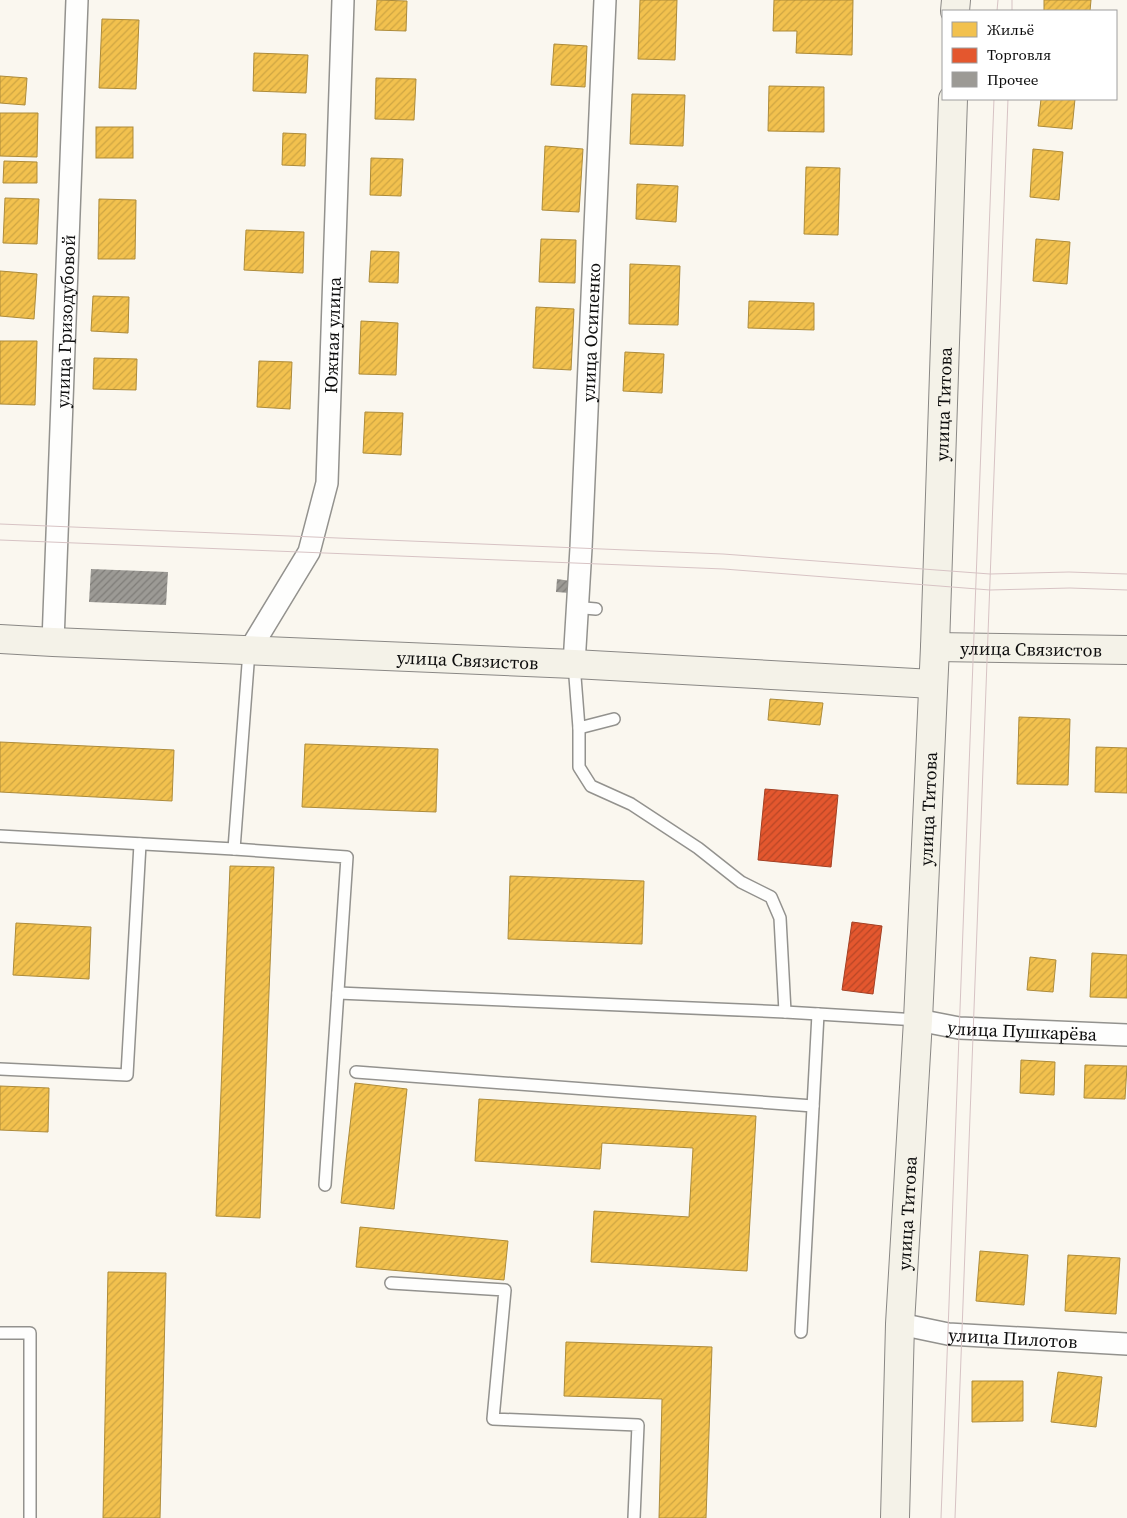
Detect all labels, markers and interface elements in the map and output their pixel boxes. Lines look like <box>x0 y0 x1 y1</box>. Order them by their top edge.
legend <box>942 10 1117 100</box>
text: Жильё <box>987 19 1035 40</box>
text: Торговля <box>987 44 1051 65</box>
text: Прочее <box>987 69 1039 90</box>
street label: улица Гризодубовой <box>49 234 81 408</box>
street label: улица Осипенко <box>575 262 606 403</box>
street label: Южная улица <box>317 276 346 394</box>
street label: улица Титова <box>929 346 957 462</box>
street label: улица Связистов <box>960 635 1102 662</box>
street label: улица Связистов <box>396 644 539 675</box>
street label: улица Титова <box>913 750 943 866</box>
street label: улица Пушкарёва <box>945 1014 1098 1046</box>
street label: улица Титова <box>891 1155 922 1271</box>
street label: улица Пилотов <box>948 1322 1078 1354</box>

